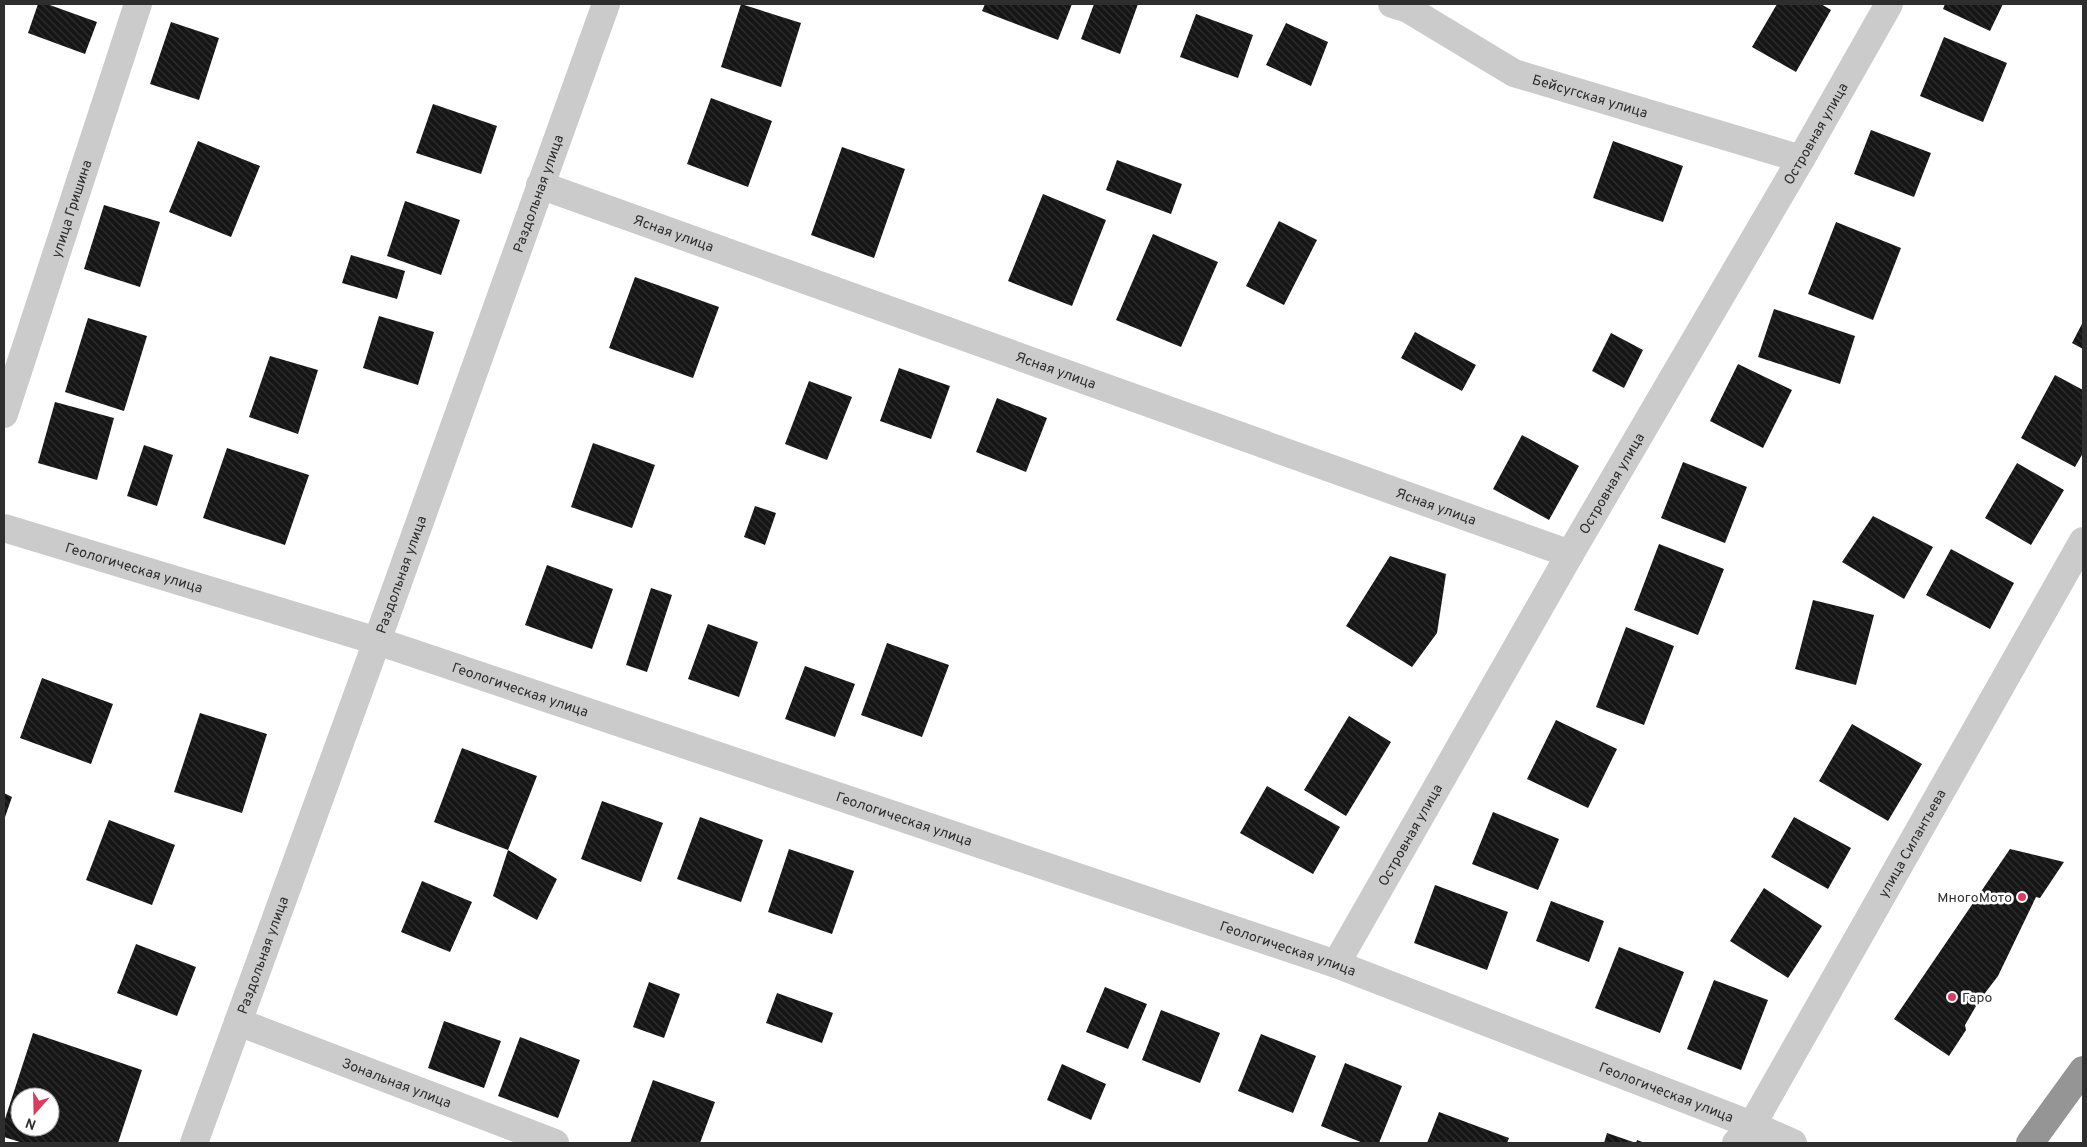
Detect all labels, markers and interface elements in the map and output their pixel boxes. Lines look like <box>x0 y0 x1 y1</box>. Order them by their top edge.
street label: Бейсугская улица <box>1530 72 1649 123</box>
street label: Островная улица <box>1781 80 1853 188</box>
street label: Раздольная улица <box>510 133 568 255</box>
street label: улица Гришина <box>49 158 96 260</box>
street label: Ясная улица <box>631 212 716 257</box>
street label: Ясная улица <box>1013 349 1098 393</box>
street label: Островная улица <box>1576 430 1649 538</box>
street label: Ясная улица <box>1393 485 1478 530</box>
street label: Раздольная улица <box>373 514 431 636</box>
street label: Геологическая улица <box>63 540 205 598</box>
street label: Геологическая улица <box>449 660 590 722</box>
street label: Островная улица <box>1375 781 1447 889</box>
street label: улица Силантьева <box>1875 787 1951 901</box>
street label: Геологическая улица <box>833 789 974 851</box>
place label: МногоМото <box>1937 890 2012 907</box>
marker: МногоМото <box>2016 891 2028 903</box>
street label: Раздольная улица <box>235 894 293 1017</box>
street label: Геологическая улица <box>1217 918 1358 981</box>
place label: Гаро <box>1962 990 1993 1007</box>
marker: Гаро <box>1946 991 1958 1003</box>
street label: Зональная улица <box>339 1055 453 1113</box>
street label: Геологическая улица <box>1596 1060 1736 1127</box>
north arrow <box>10 1087 60 1137</box>
text: N <box>23 1113 39 1133</box>

